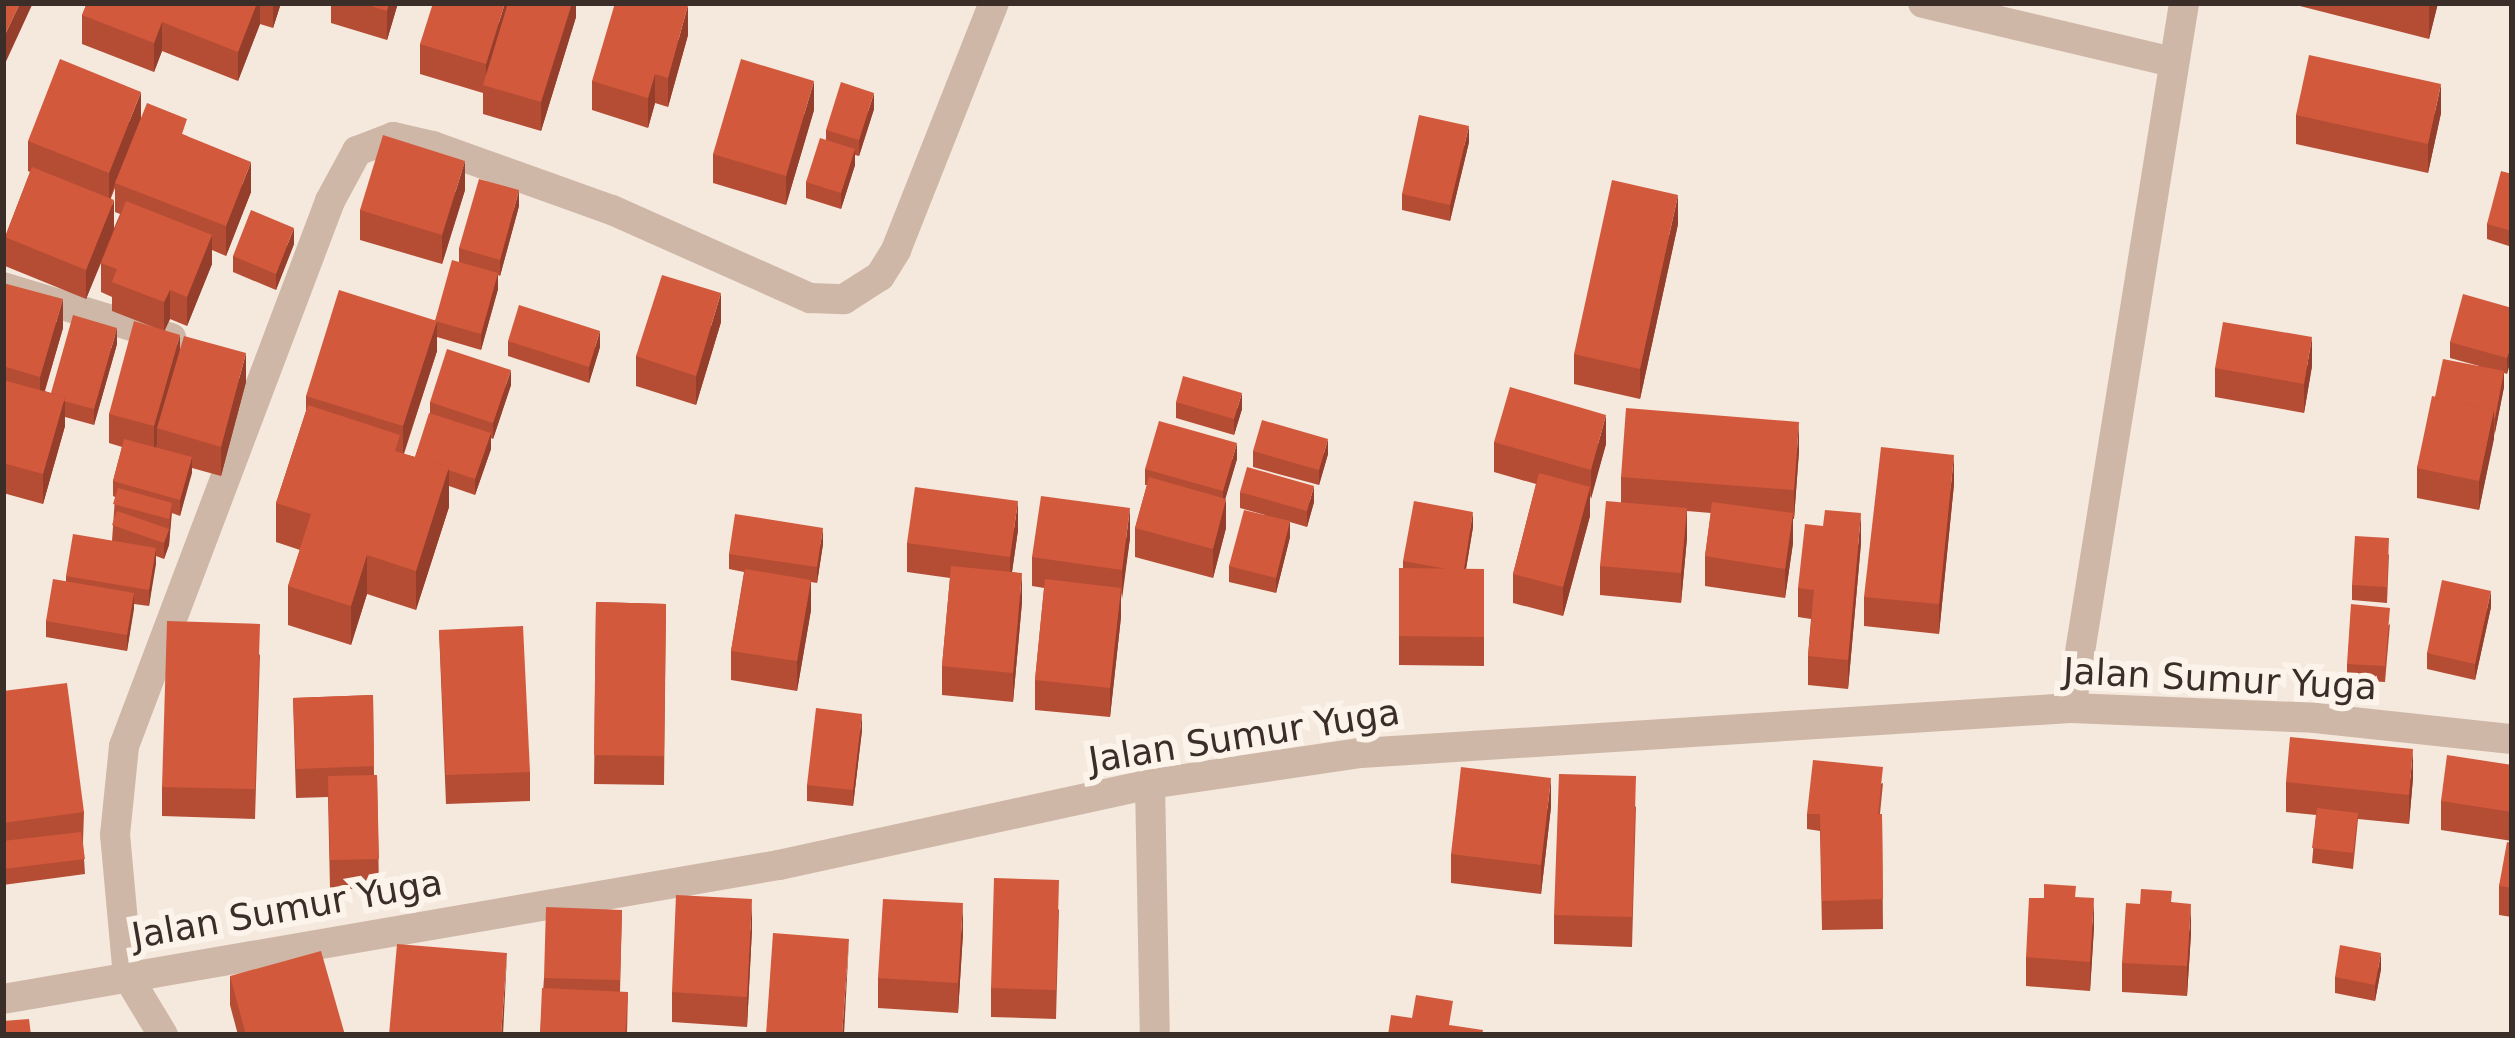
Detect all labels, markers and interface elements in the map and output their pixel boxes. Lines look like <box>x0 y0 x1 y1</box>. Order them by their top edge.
street label: Jalan Sumur Yuga <box>2062 649 2378 709</box>
street label: Jalan Sumur Yuga <box>1085 690 1403 782</box>
street label: Jalan Sumur Yuga <box>128 860 446 958</box>

